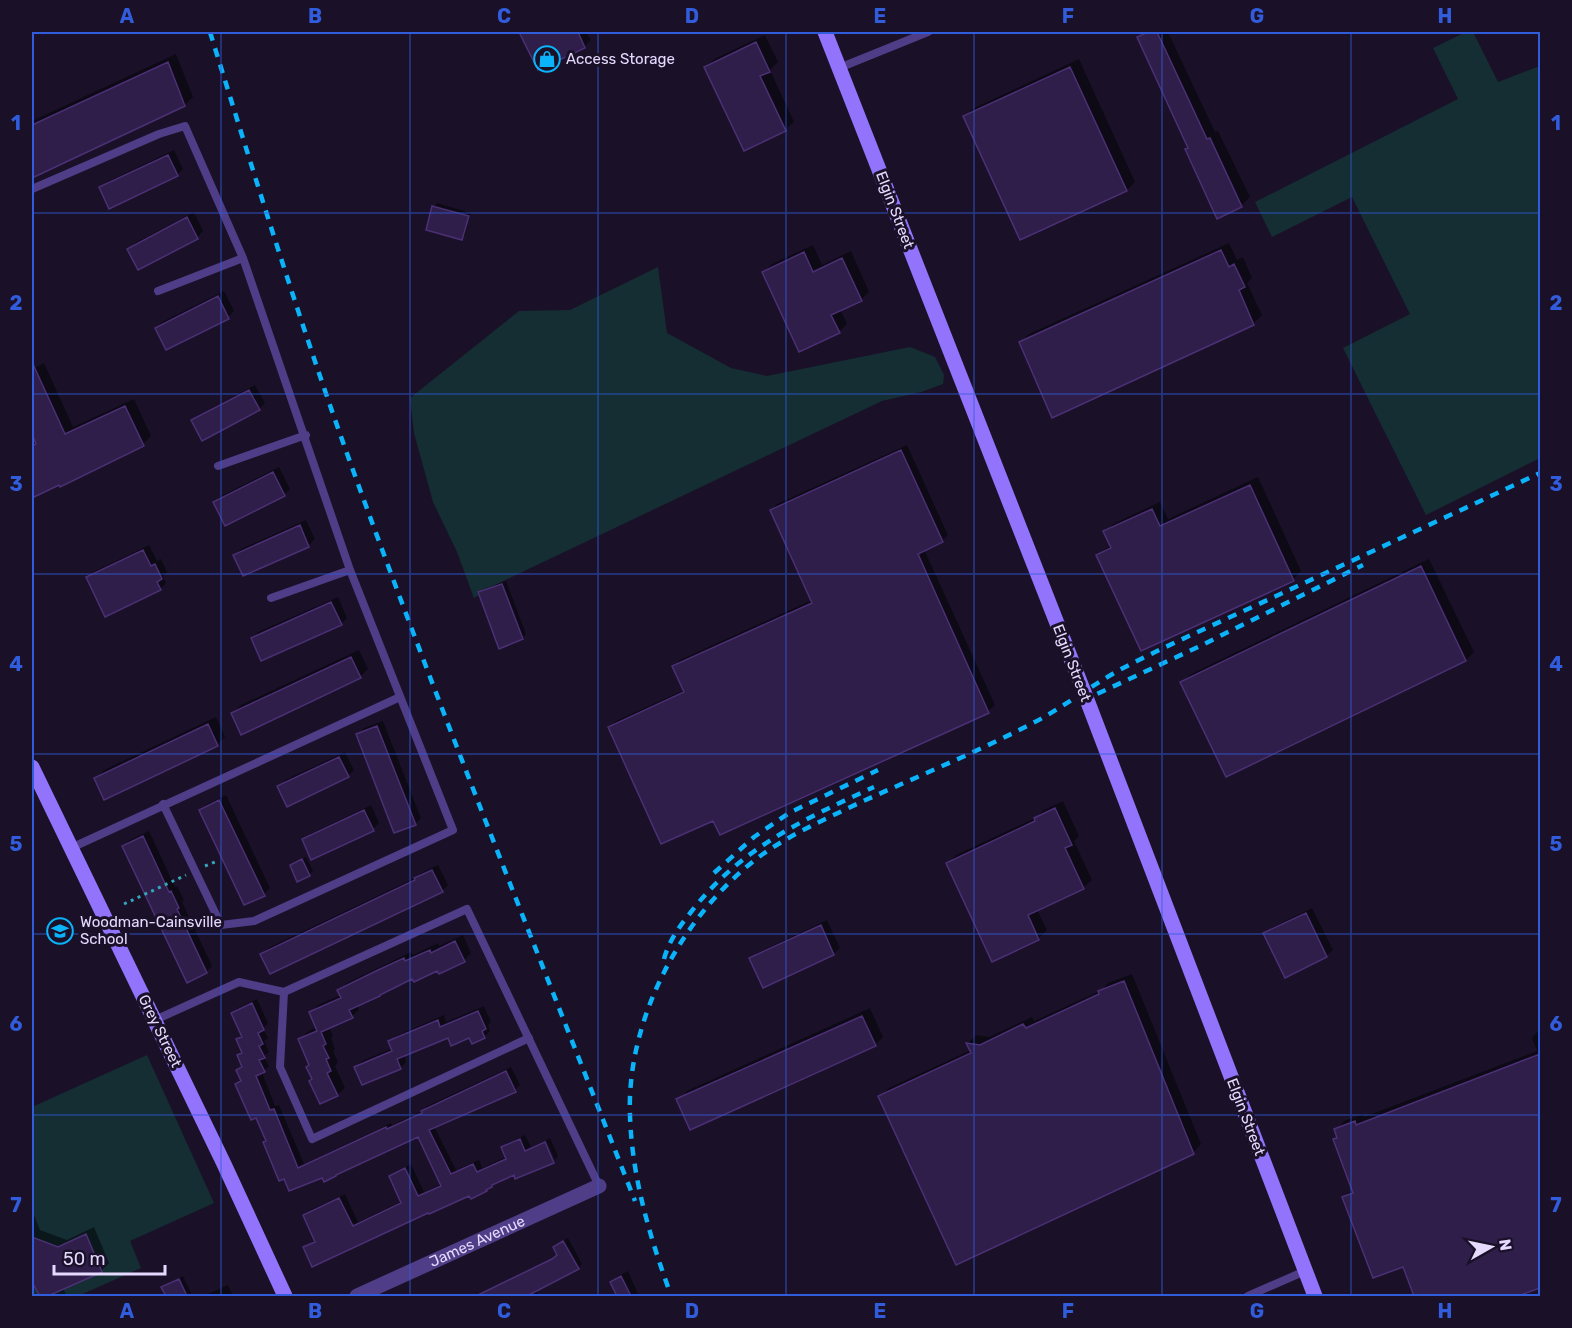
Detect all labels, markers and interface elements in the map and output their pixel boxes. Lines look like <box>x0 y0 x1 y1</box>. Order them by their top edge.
text: A <box>120 4 135 28</box>
text: B <box>308 4 322 28</box>
text: C <box>497 4 511 28</box>
text: D <box>685 4 699 28</box>
text: E <box>874 4 886 28</box>
text: F <box>1062 4 1074 28</box>
text: G <box>1250 4 1264 28</box>
text: H <box>1438 4 1452 28</box>
shop icon: Access Storage <box>532 44 562 74</box>
place label: Access Storage <box>566 50 675 68</box>
text: 1 <box>11 111 21 135</box>
text: 1 <box>1551 111 1561 135</box>
street label: Elgin Street <box>872 169 918 251</box>
text: 2 <box>10 291 23 315</box>
text: 2 <box>1550 291 1563 315</box>
text: 3 <box>9 472 23 496</box>
text: 3 <box>1549 472 1563 496</box>
street label: Elgin Street <box>1049 622 1095 704</box>
text: 4 <box>9 652 23 676</box>
text: 4 <box>1549 652 1563 676</box>
text: 5 <box>10 832 23 856</box>
text: 5 <box>1550 832 1563 856</box>
place label: Woodman-Cainsville School <box>80 913 222 948</box>
school or university icon: Woodman-Cainsville School <box>45 916 75 946</box>
street label: Grey Street <box>135 992 185 1070</box>
text: 6 <box>9 1012 23 1036</box>
text: 6 <box>1549 1012 1563 1036</box>
street label: Elgin Street <box>1223 1076 1269 1158</box>
text: 7 <box>10 1193 22 1217</box>
text: 7 <box>1550 1193 1562 1217</box>
street label: James Avenue <box>427 1212 528 1271</box>
north arrow <box>1461 1217 1521 1277</box>
scale bar <box>54 1238 165 1276</box>
text: N <box>1495 1238 1516 1252</box>
text: 50 m <box>63 1248 106 1270</box>
text: A <box>120 1299 135 1323</box>
text: B <box>308 1299 322 1323</box>
text: C <box>497 1299 511 1323</box>
text: D <box>685 1299 699 1323</box>
text: E <box>874 1299 886 1323</box>
text: F <box>1062 1299 1074 1323</box>
text: G <box>1250 1299 1264 1323</box>
text: H <box>1438 1299 1452 1323</box>

